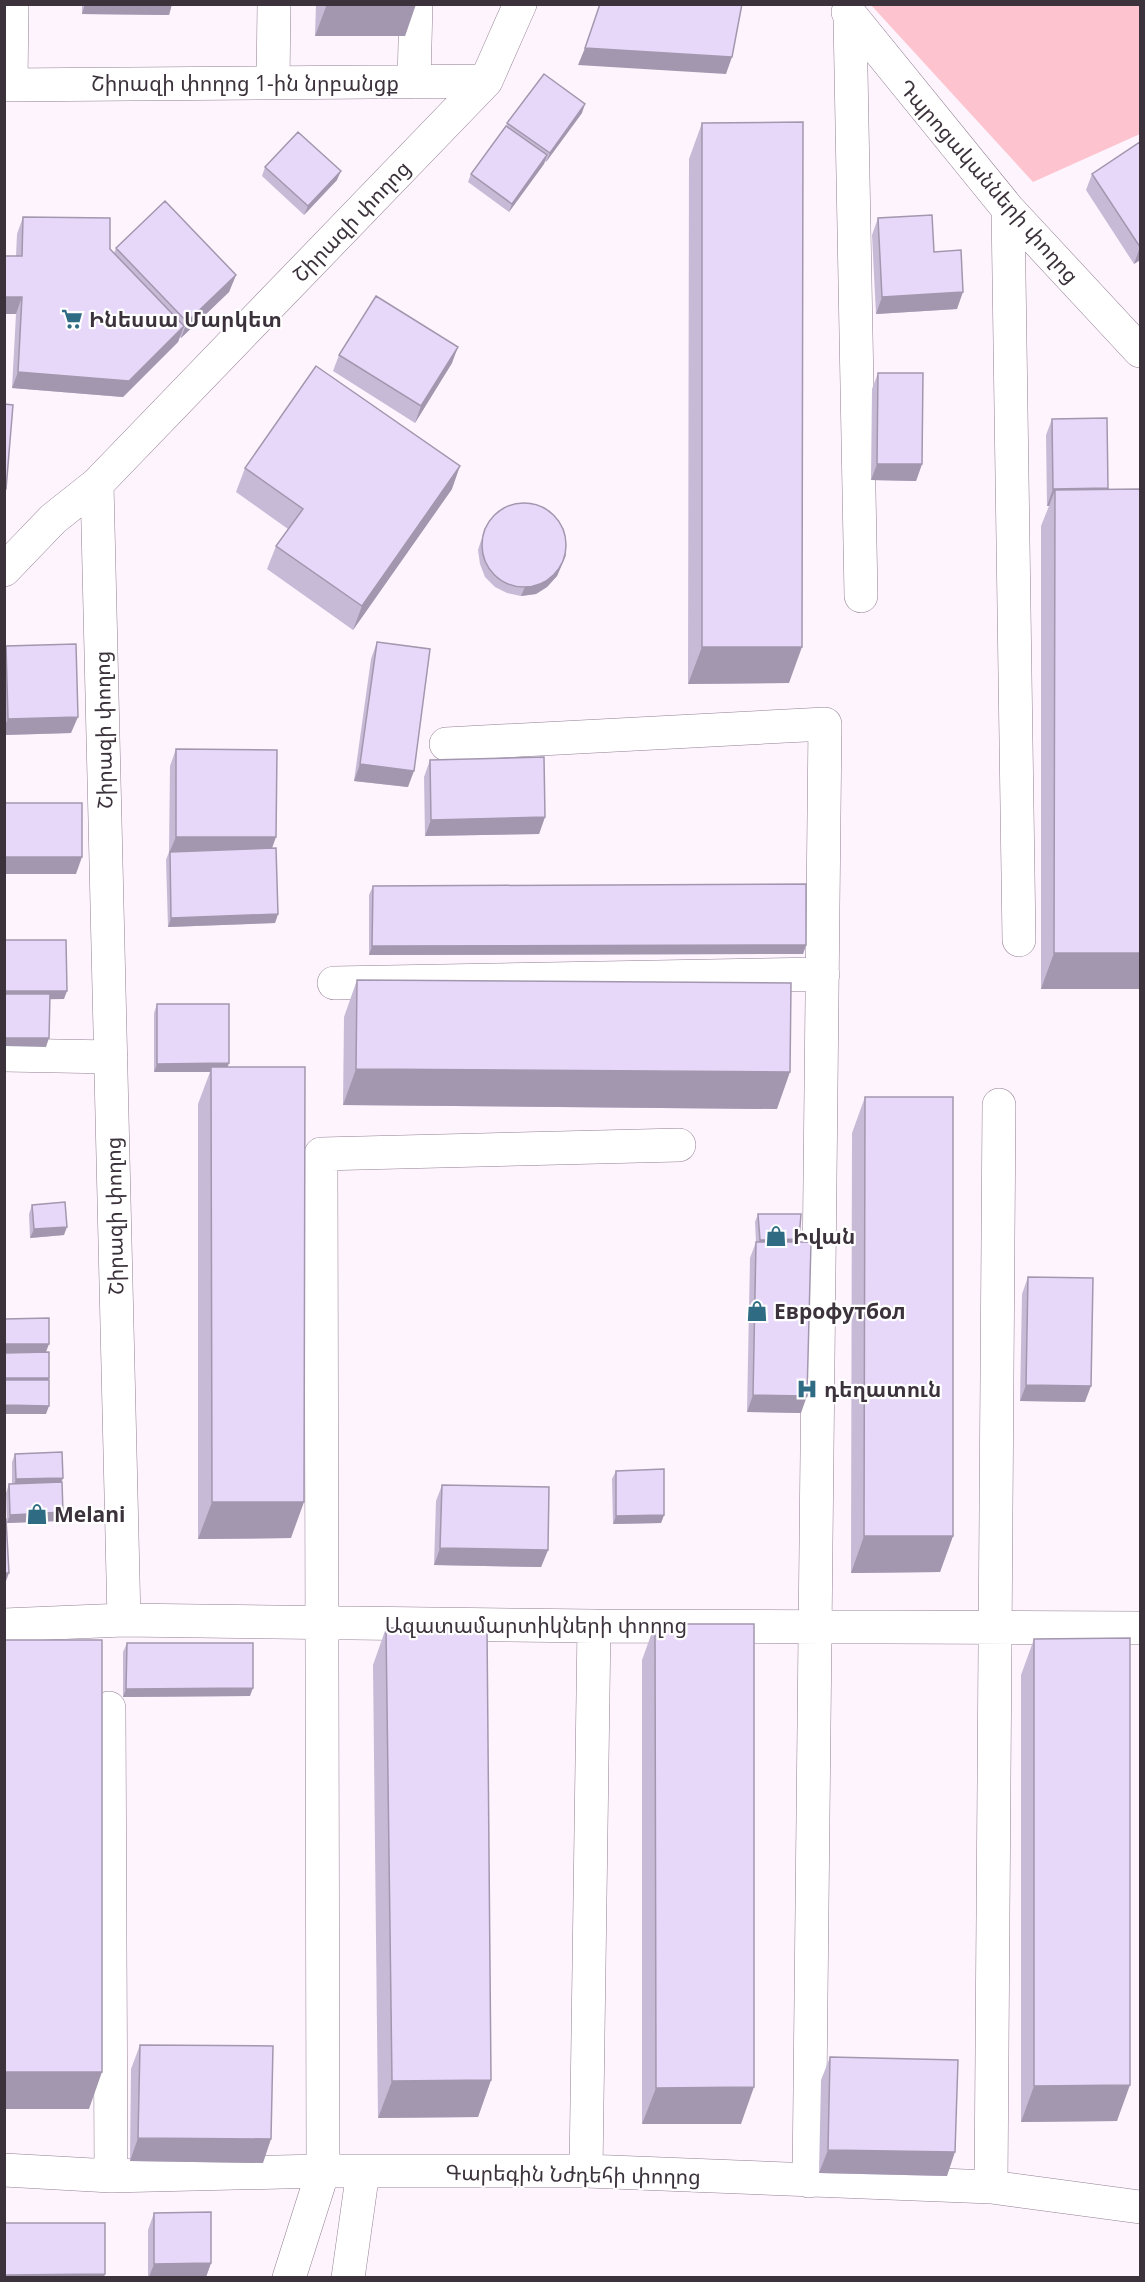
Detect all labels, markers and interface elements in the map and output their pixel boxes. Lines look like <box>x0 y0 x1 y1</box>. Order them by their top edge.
street label: Շիրազի փողոց 1-ին նրբանցք <box>91 69 399 97</box>
street label: Դպրոցականների փողոց <box>893 73 1085 289</box>
street label: Շիրազի փողոց <box>286 154 416 288</box>
place label: Ինեսսա Մարկետ <box>89 305 282 333</box>
supermarket icon: Ինեսսա Մարկետ <box>60 307 84 331</box>
street label: Շիրազի փողոց <box>88 651 118 809</box>
street label: Շիրազի փողոց <box>99 1137 129 1295</box>
place label: Իվան <box>793 1222 855 1250</box>
shop icon: Իվան <box>764 1224 788 1248</box>
place label: Еврофутбол <box>774 1297 906 1325</box>
shop icon: Еврофутбол <box>745 1299 769 1323</box>
place label: դեղատուն <box>824 1375 941 1403</box>
hospital icon: դեղատուն <box>795 1377 819 1401</box>
place label: Melani <box>54 1500 126 1528</box>
shop icon: Melani <box>25 1502 49 1526</box>
street label: Ազատամարտիկների փողոց <box>385 1611 687 1639</box>
street label: Գարեգին Նժդեհի փողոց <box>445 2158 701 2190</box>

